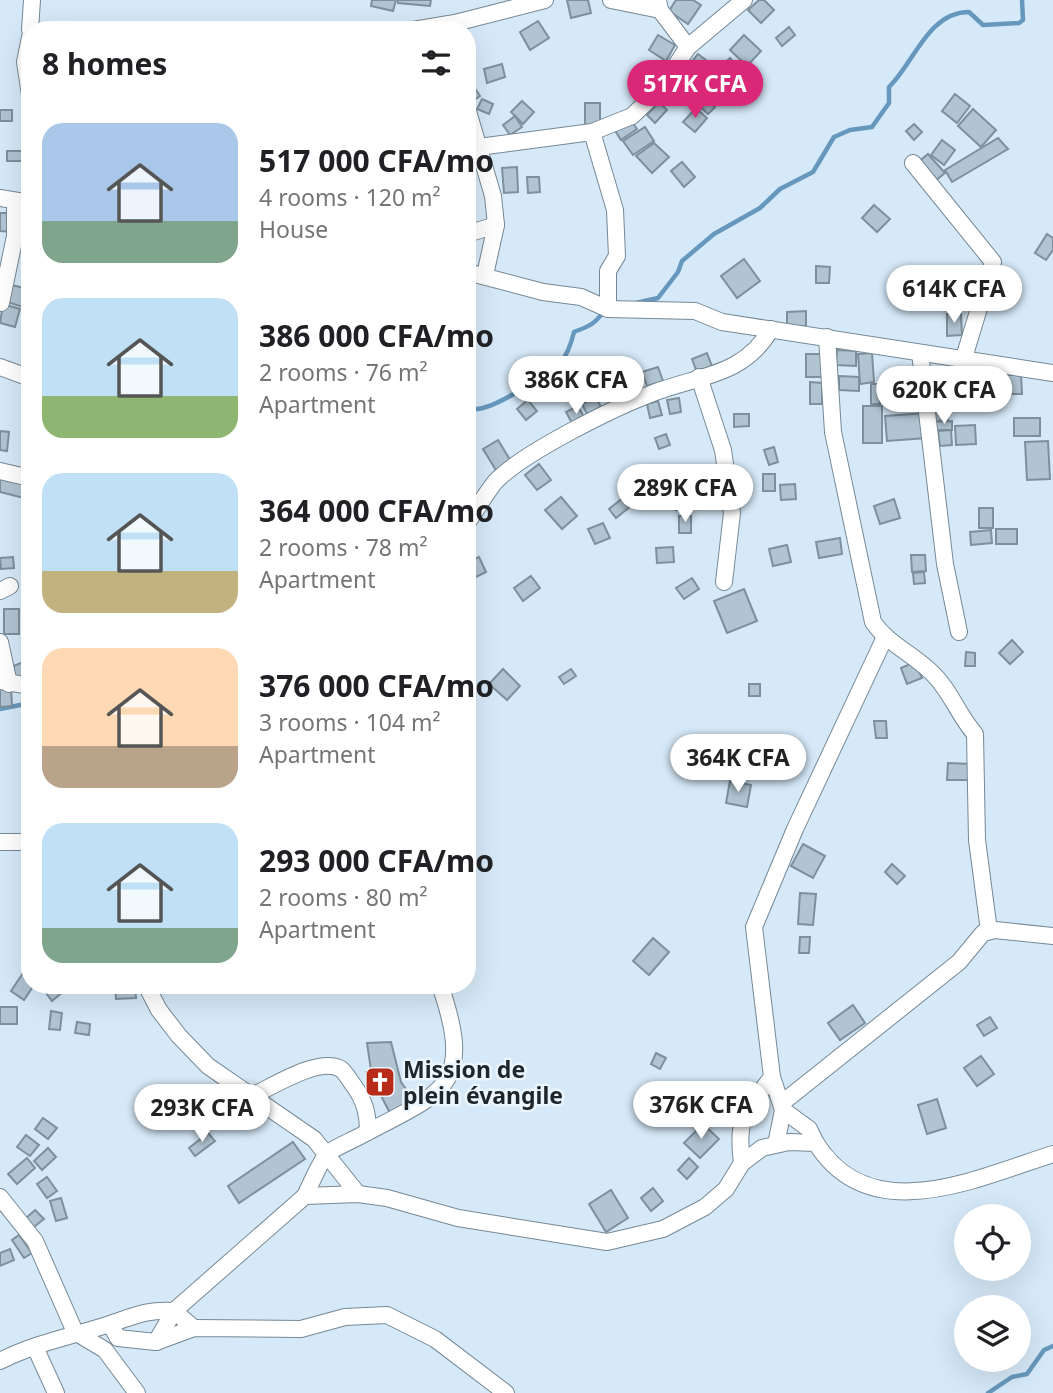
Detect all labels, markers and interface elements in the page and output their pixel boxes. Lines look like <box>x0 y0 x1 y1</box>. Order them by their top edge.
text: 8 homes <box>42 43 167 84</box>
icon: filters <box>417 44 455 82</box>
pin: 517K CFA <box>623 60 767 120</box>
text: 517K CFA <box>643 67 747 99</box>
text: 517 000 CFA/mo <box>259 140 494 181</box>
icon: home <box>98 151 182 235</box>
text: 4 rooms · 120 m² <box>259 181 441 213</box>
text: House <box>259 213 328 245</box>
pin: 614K CFA <box>882 266 1026 325</box>
text: 614K CFA <box>902 272 1006 304</box>
text: 386 000 CFA/mo <box>259 315 494 356</box>
icon: home <box>98 326 182 410</box>
text: 2 rooms · 76 m² <box>259 356 428 388</box>
pin: 386K CFA <box>504 356 648 416</box>
text: 386K CFA <box>524 363 628 395</box>
pin: 620K CFA <box>872 366 1016 426</box>
text: 620K CFA <box>892 373 996 405</box>
text: Apartment <box>259 388 376 420</box>
pin: 289K CFA <box>613 464 757 524</box>
text: 289K CFA <box>633 471 737 503</box>
text: 364 000 CFA/mo <box>259 490 494 531</box>
icon: home <box>98 501 182 585</box>
text: 2 rooms · 78 m² <box>259 531 428 563</box>
text: Apartment <box>259 563 376 595</box>
text: 376 000 CFA/mo <box>259 665 494 706</box>
icon: home <box>98 676 182 760</box>
text: 3 rooms · 104 m² <box>259 706 441 738</box>
pin: 364K CFA <box>666 734 810 794</box>
text: Apartment <box>259 738 376 770</box>
text: 364K CFA <box>686 741 790 773</box>
text: 293 000 CFA/mo <box>259 840 494 881</box>
icon: home <box>98 851 182 935</box>
text: 2 rooms · 80 m² <box>259 881 428 913</box>
text: Apartment <box>259 913 376 945</box>
place label: Mission de plein évangile <box>403 1053 563 1111</box>
church icon: Mission de plein évangile <box>363 1065 397 1099</box>
pin: 376K CFA <box>629 1082 773 1141</box>
pin: 293K CFA <box>130 1084 274 1144</box>
text: 376K CFA <box>649 1088 753 1120</box>
text: 293K CFA <box>150 1091 254 1123</box>
map controls <box>954 1204 1031 1372</box>
button: locate <box>954 1204 1031 1281</box>
button: layers <box>954 1295 1031 1372</box>

